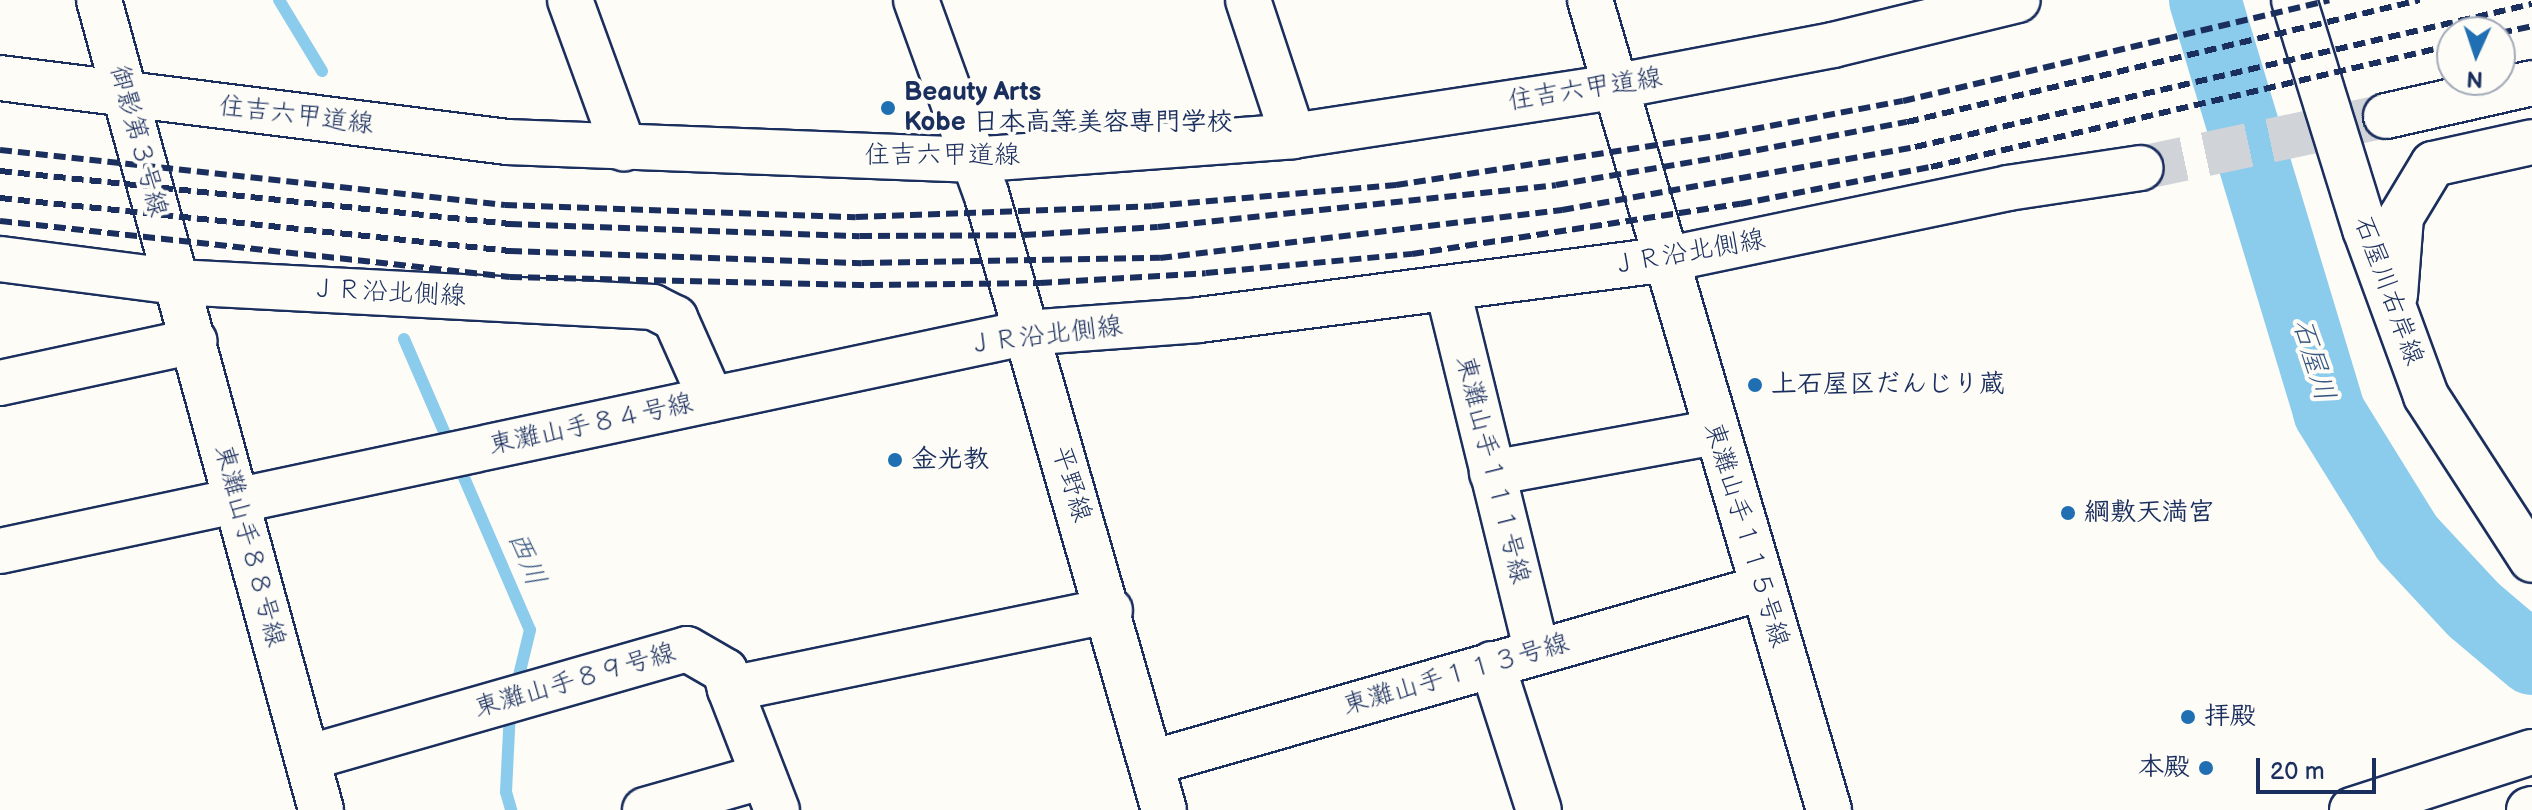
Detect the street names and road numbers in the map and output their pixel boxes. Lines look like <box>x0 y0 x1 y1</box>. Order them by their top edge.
street label: 御影第３号線 <box>103 62 173 220</box>
street label: 住吉六甲道線 <box>1506 62 1664 118</box>
street label: 住吉六甲道線 <box>217 91 375 141</box>
street label: 住吉六甲道線 <box>864 140 1020 172</box>
street label: 石屋川右岸線 <box>2347 212 2429 370</box>
street label: ＪＲ沿北側線 <box>1608 224 1768 282</box>
street label: ＪＲ沿北側線 <box>309 273 467 313</box>
street label: ＪＲ沿北側線 <box>966 311 1124 361</box>
street label: 東灘山手１１１号線 <box>1449 353 1535 587</box>
street label: 東灘山手８４号線 <box>486 388 696 462</box>
street label: 東灘山手１１５号線 <box>1697 419 1795 651</box>
street label: 東灘山手８８号線 <box>207 442 291 650</box>
street label: 平野線 <box>1045 442 1097 526</box>
street label: 東灘山手１１３号線 <box>1339 628 1573 722</box>
street label: 東灘山手８９号線 <box>471 637 679 725</box>

